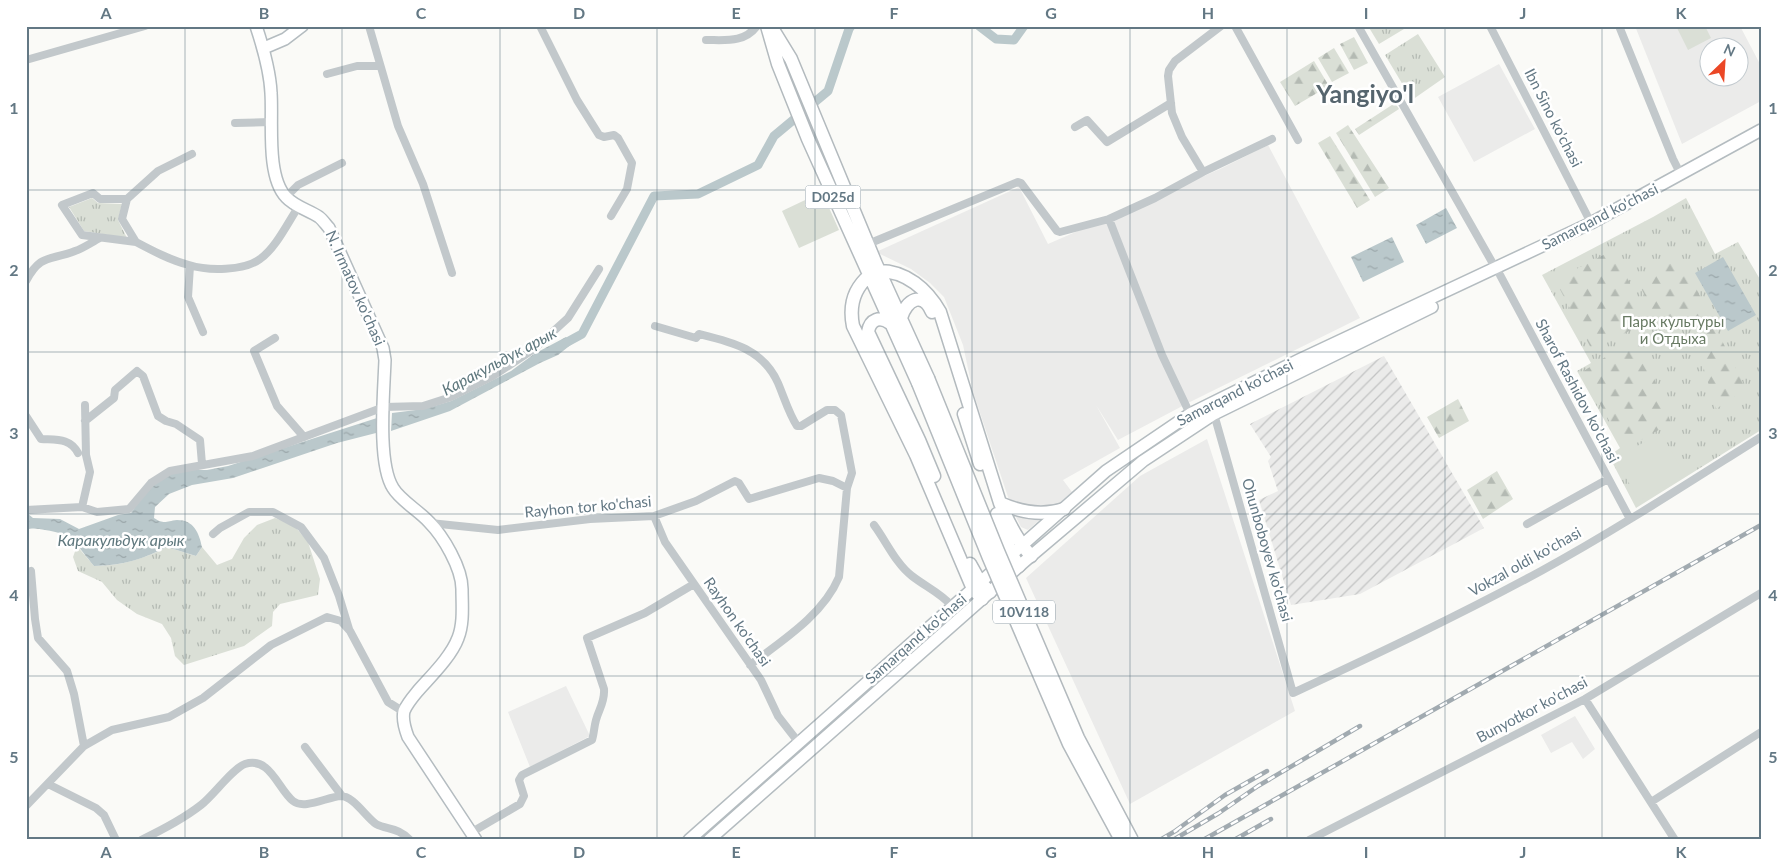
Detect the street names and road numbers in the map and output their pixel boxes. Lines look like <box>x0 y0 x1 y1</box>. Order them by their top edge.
street label: Ibn Sino ko'chasi <box>1521 65 1586 170</box>
street label: Samarqand ko'chasi <box>1538 179 1661 253</box>
road number: D025d <box>806 186 860 208</box>
street label: N. Irmatov ko'chasi <box>322 227 389 348</box>
street label: Sharof Rashidov ko’chasi <box>1532 315 1623 466</box>
street label: Samarqand ko'chasi <box>1173 355 1296 429</box>
street label: Ohunboboyev ko'chasi <box>1239 476 1297 623</box>
street label: Rayhon tor ko'chasi <box>524 491 652 521</box>
street label: Vokzal oldi ko'chasi <box>1465 523 1584 600</box>
street label: Rayhon ko'chasi <box>700 573 775 669</box>
street label: Samarqand ko'chasi <box>861 589 970 687</box>
road number: 10V118 <box>993 600 1055 624</box>
street label: Bunyotkor ko'chasi <box>1473 672 1590 746</box>

